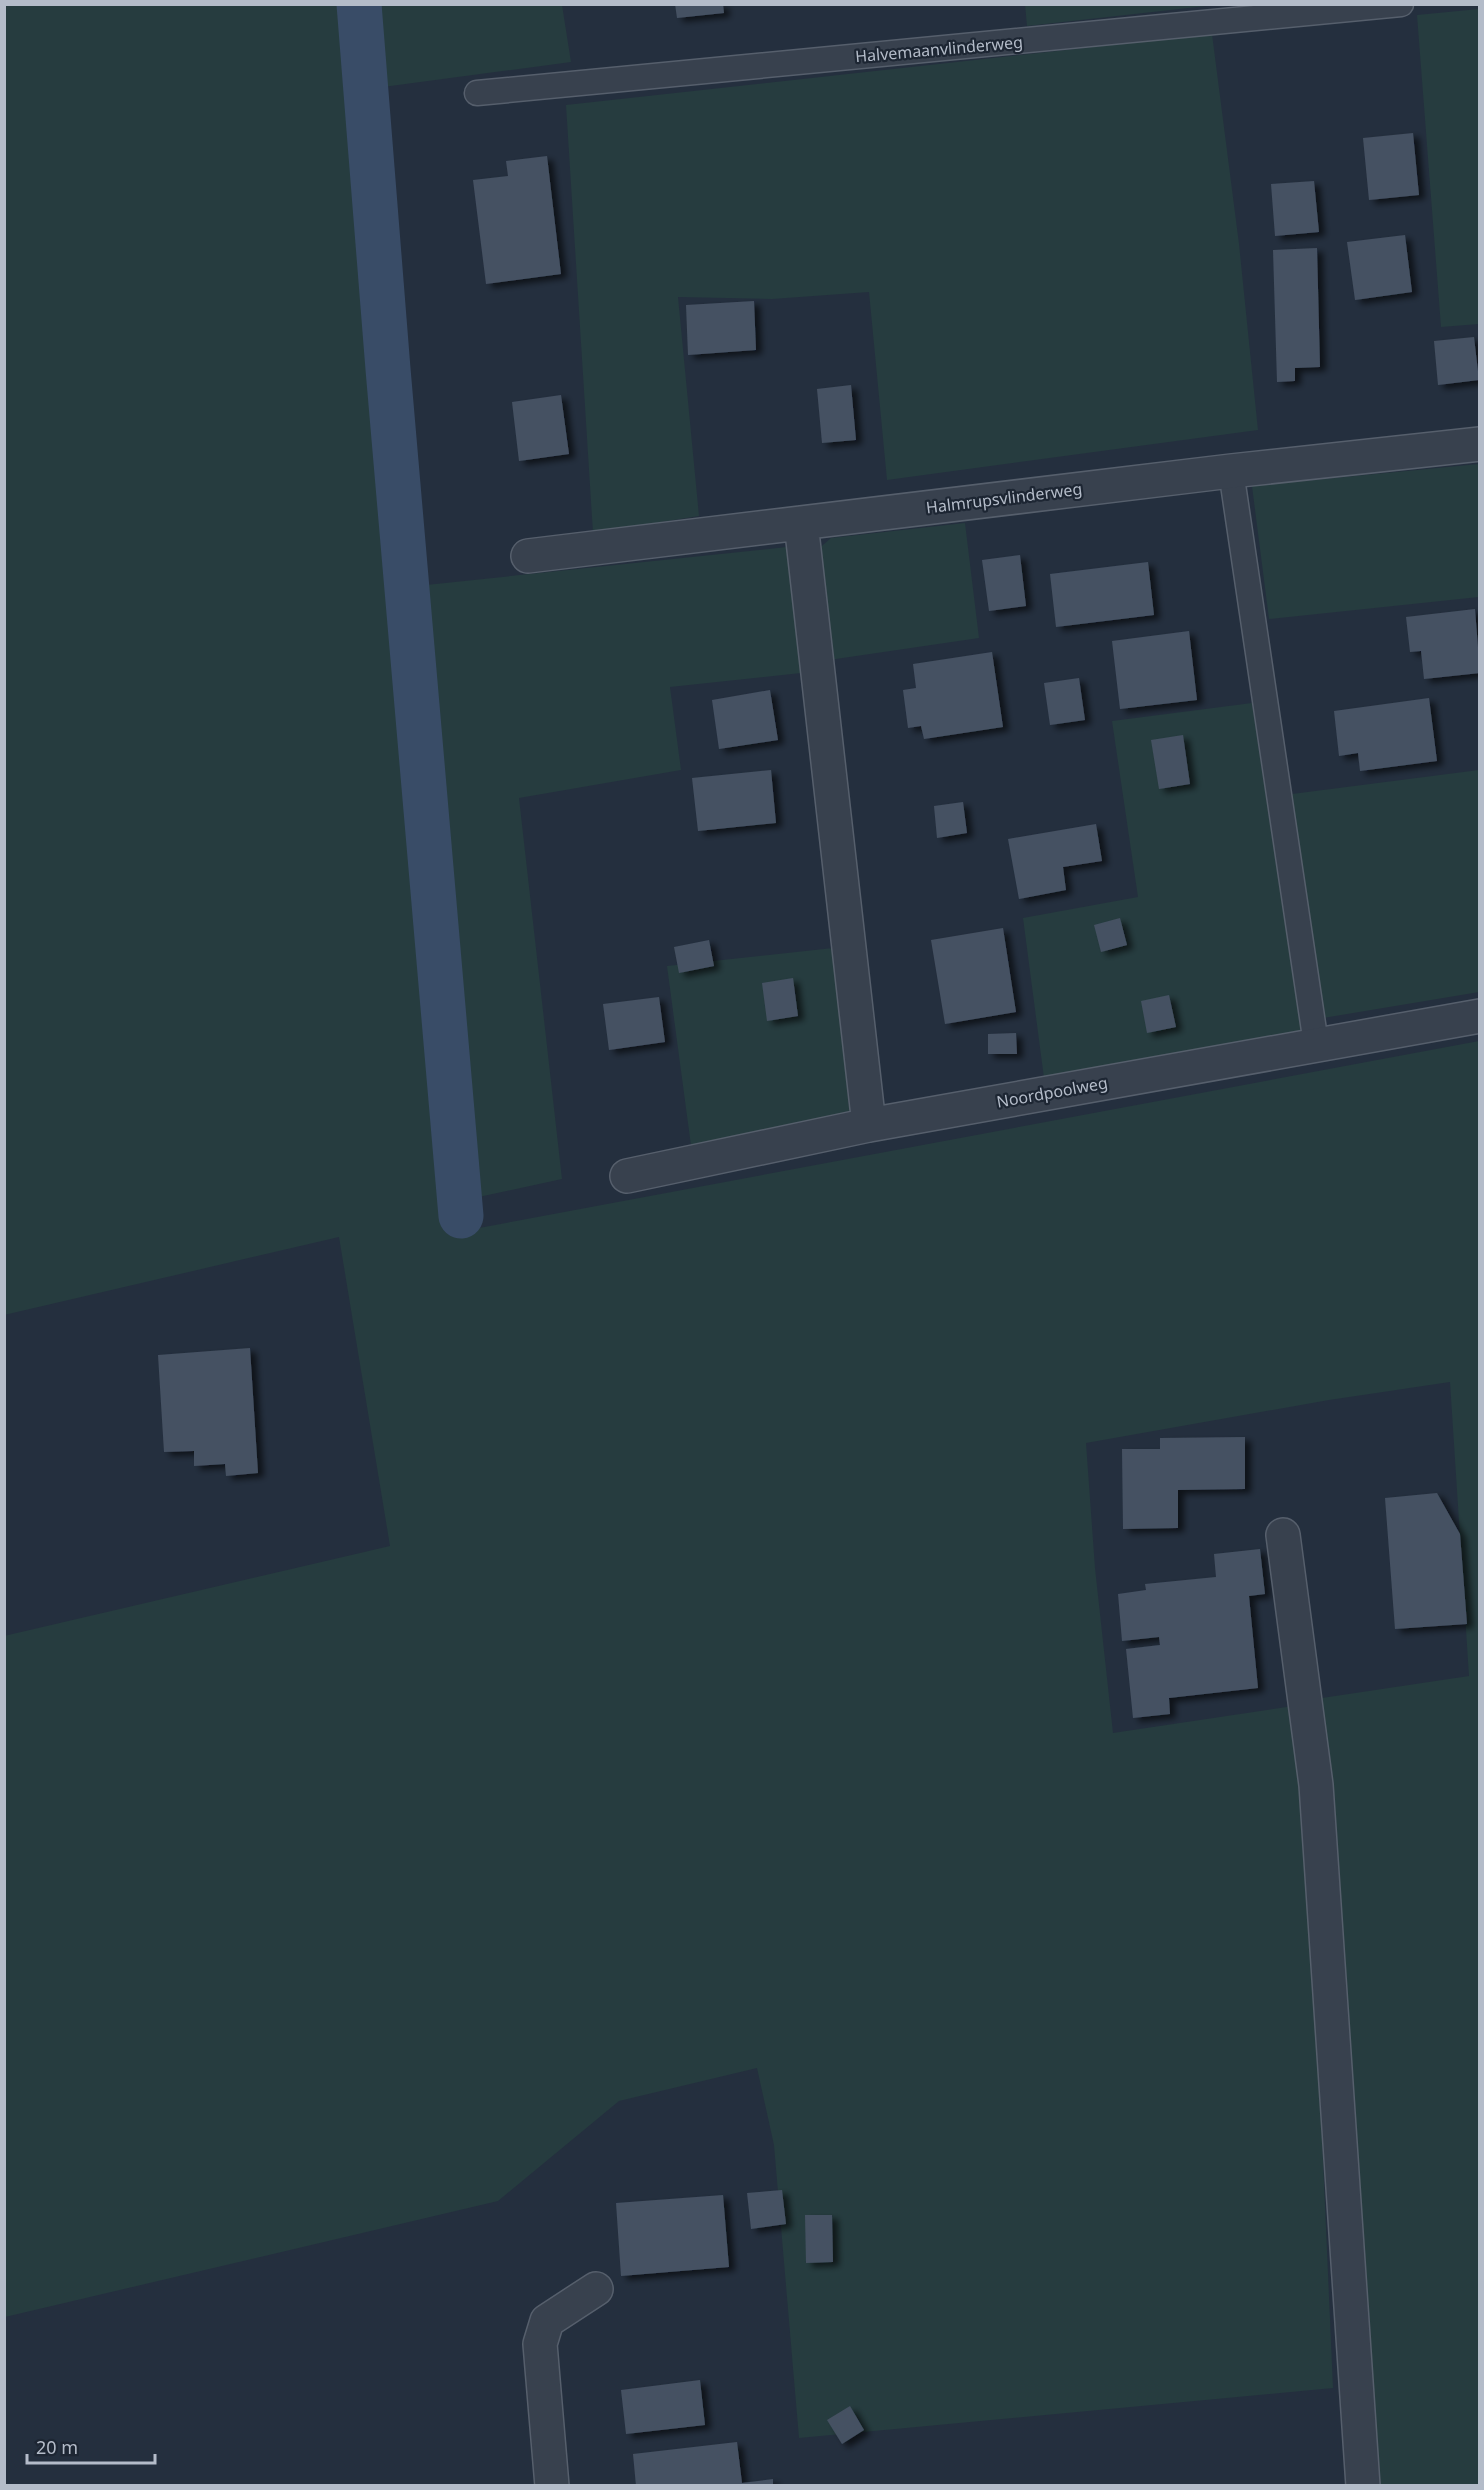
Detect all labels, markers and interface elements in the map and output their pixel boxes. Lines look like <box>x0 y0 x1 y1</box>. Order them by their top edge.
street label: Halvemaanvlinderweg <box>854 31 1024 67</box>
street label: Halmrupsvlinderweg <box>925 478 1083 518</box>
street label: Noordpoolweg <box>995 1071 1109 1113</box>
scale bar <box>27 2427 154 2465</box>
text: 20 m <box>36 2435 78 2459</box>

